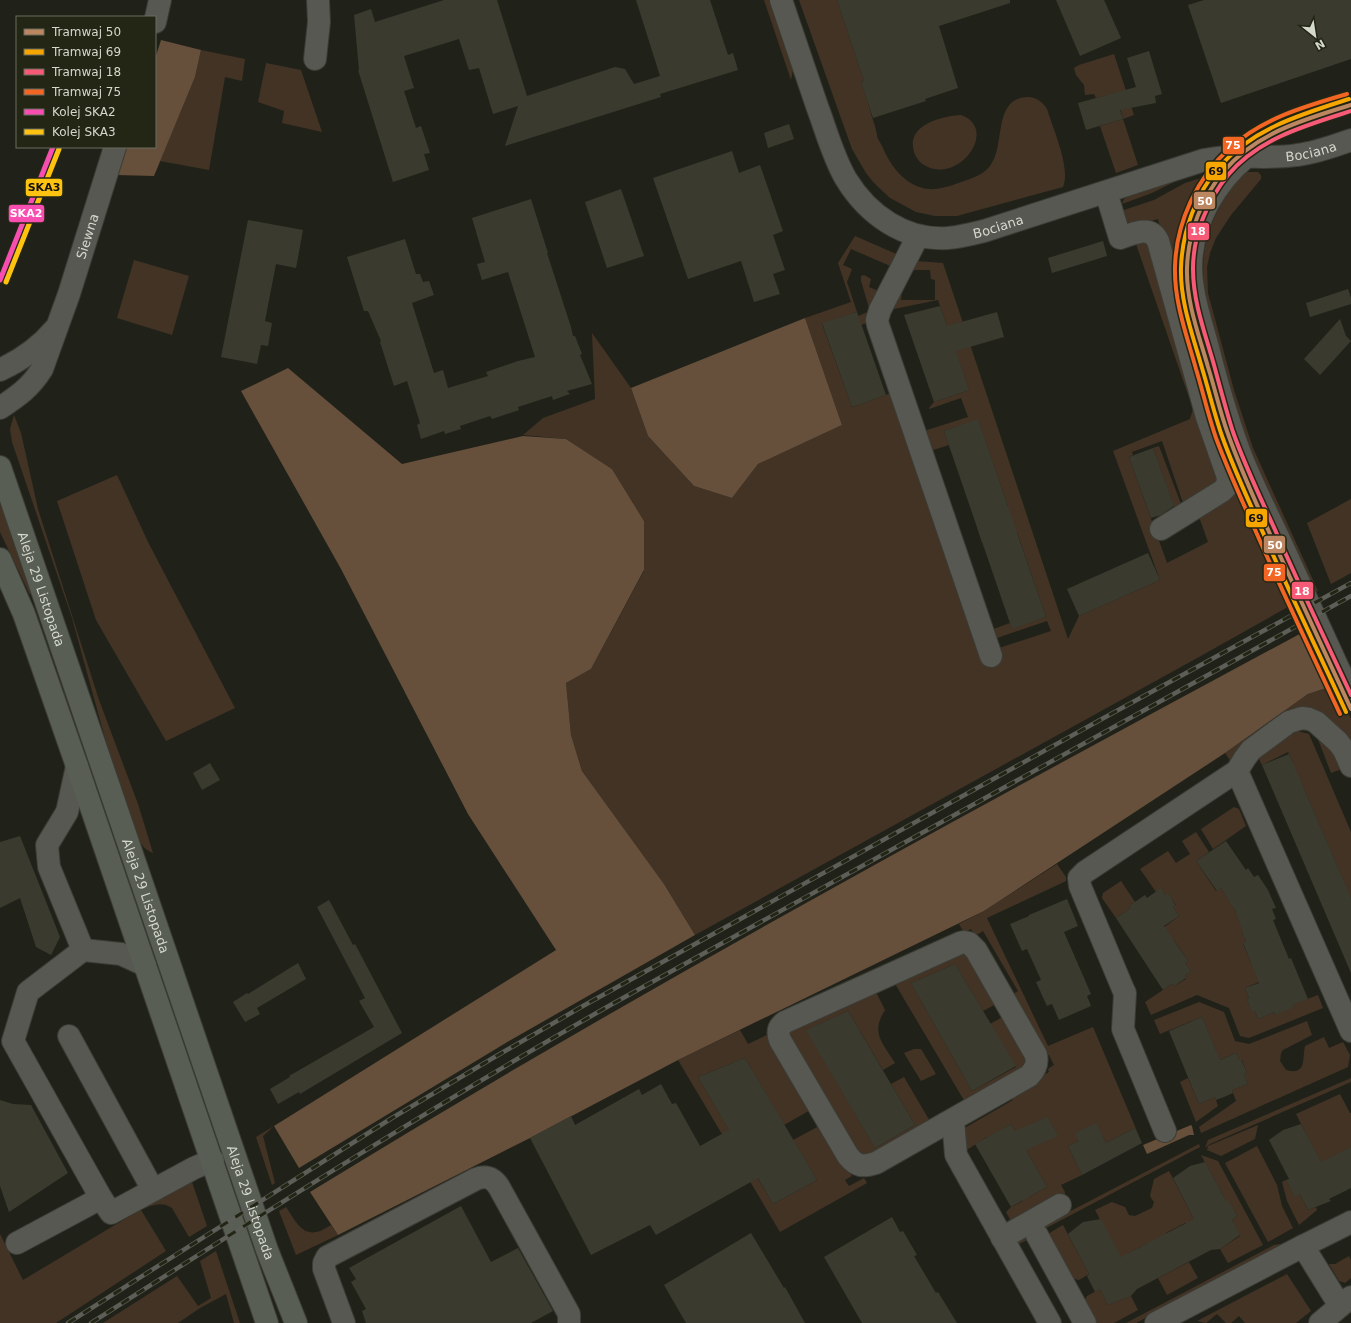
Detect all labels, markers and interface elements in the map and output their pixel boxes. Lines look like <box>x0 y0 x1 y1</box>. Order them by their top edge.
legend <box>16 16 156 148</box>
north arrow <box>1295 16 1335 56</box>
text: Tramwaj 50 <box>51 25 121 39</box>
text: N <box>1313 36 1327 52</box>
text: Tramwaj 69 <box>51 45 121 59</box>
text: Tramwaj 18 <box>51 65 121 79</box>
text: Tramwaj 75 <box>51 85 121 99</box>
text: Kolej SKA2 <box>52 105 116 119</box>
text: Kolej SKA3 <box>52 125 116 139</box>
line badge: 75 <box>1222 136 1245 155</box>
street label: Bociana <box>1285 138 1338 164</box>
text: 75 <box>1225 139 1241 152</box>
line badge: 69 <box>1205 161 1227 181</box>
text: 69 <box>1208 165 1224 178</box>
line badge: SKA3 <box>25 178 63 197</box>
text: SKA3 <box>28 181 60 194</box>
line badge: 50 <box>1193 191 1216 210</box>
text: 50 <box>1197 195 1213 208</box>
line badge: SKA2 <box>8 204 45 223</box>
text: SKA2 <box>10 207 42 220</box>
street label: Bociana <box>971 211 1025 241</box>
street label: Siewna <box>73 212 101 261</box>
line badge: 18 <box>1187 222 1210 241</box>
text: 18 <box>1190 225 1206 238</box>
line badge: 69 <box>1245 508 1268 528</box>
text: 69 <box>1248 512 1264 525</box>
street label: Aleja 29 Listopada <box>15 530 68 648</box>
line badge: 50 <box>1263 535 1286 554</box>
text: 50 <box>1267 539 1283 552</box>
line badge: 75 <box>1263 563 1286 582</box>
text: 75 <box>1266 566 1282 579</box>
line badge: 18 <box>1291 581 1314 600</box>
text: 18 <box>1294 585 1310 598</box>
street label: Aleja 29 Listopada <box>120 836 173 955</box>
street label: Aleja 29 Listopada <box>224 1143 278 1262</box>

